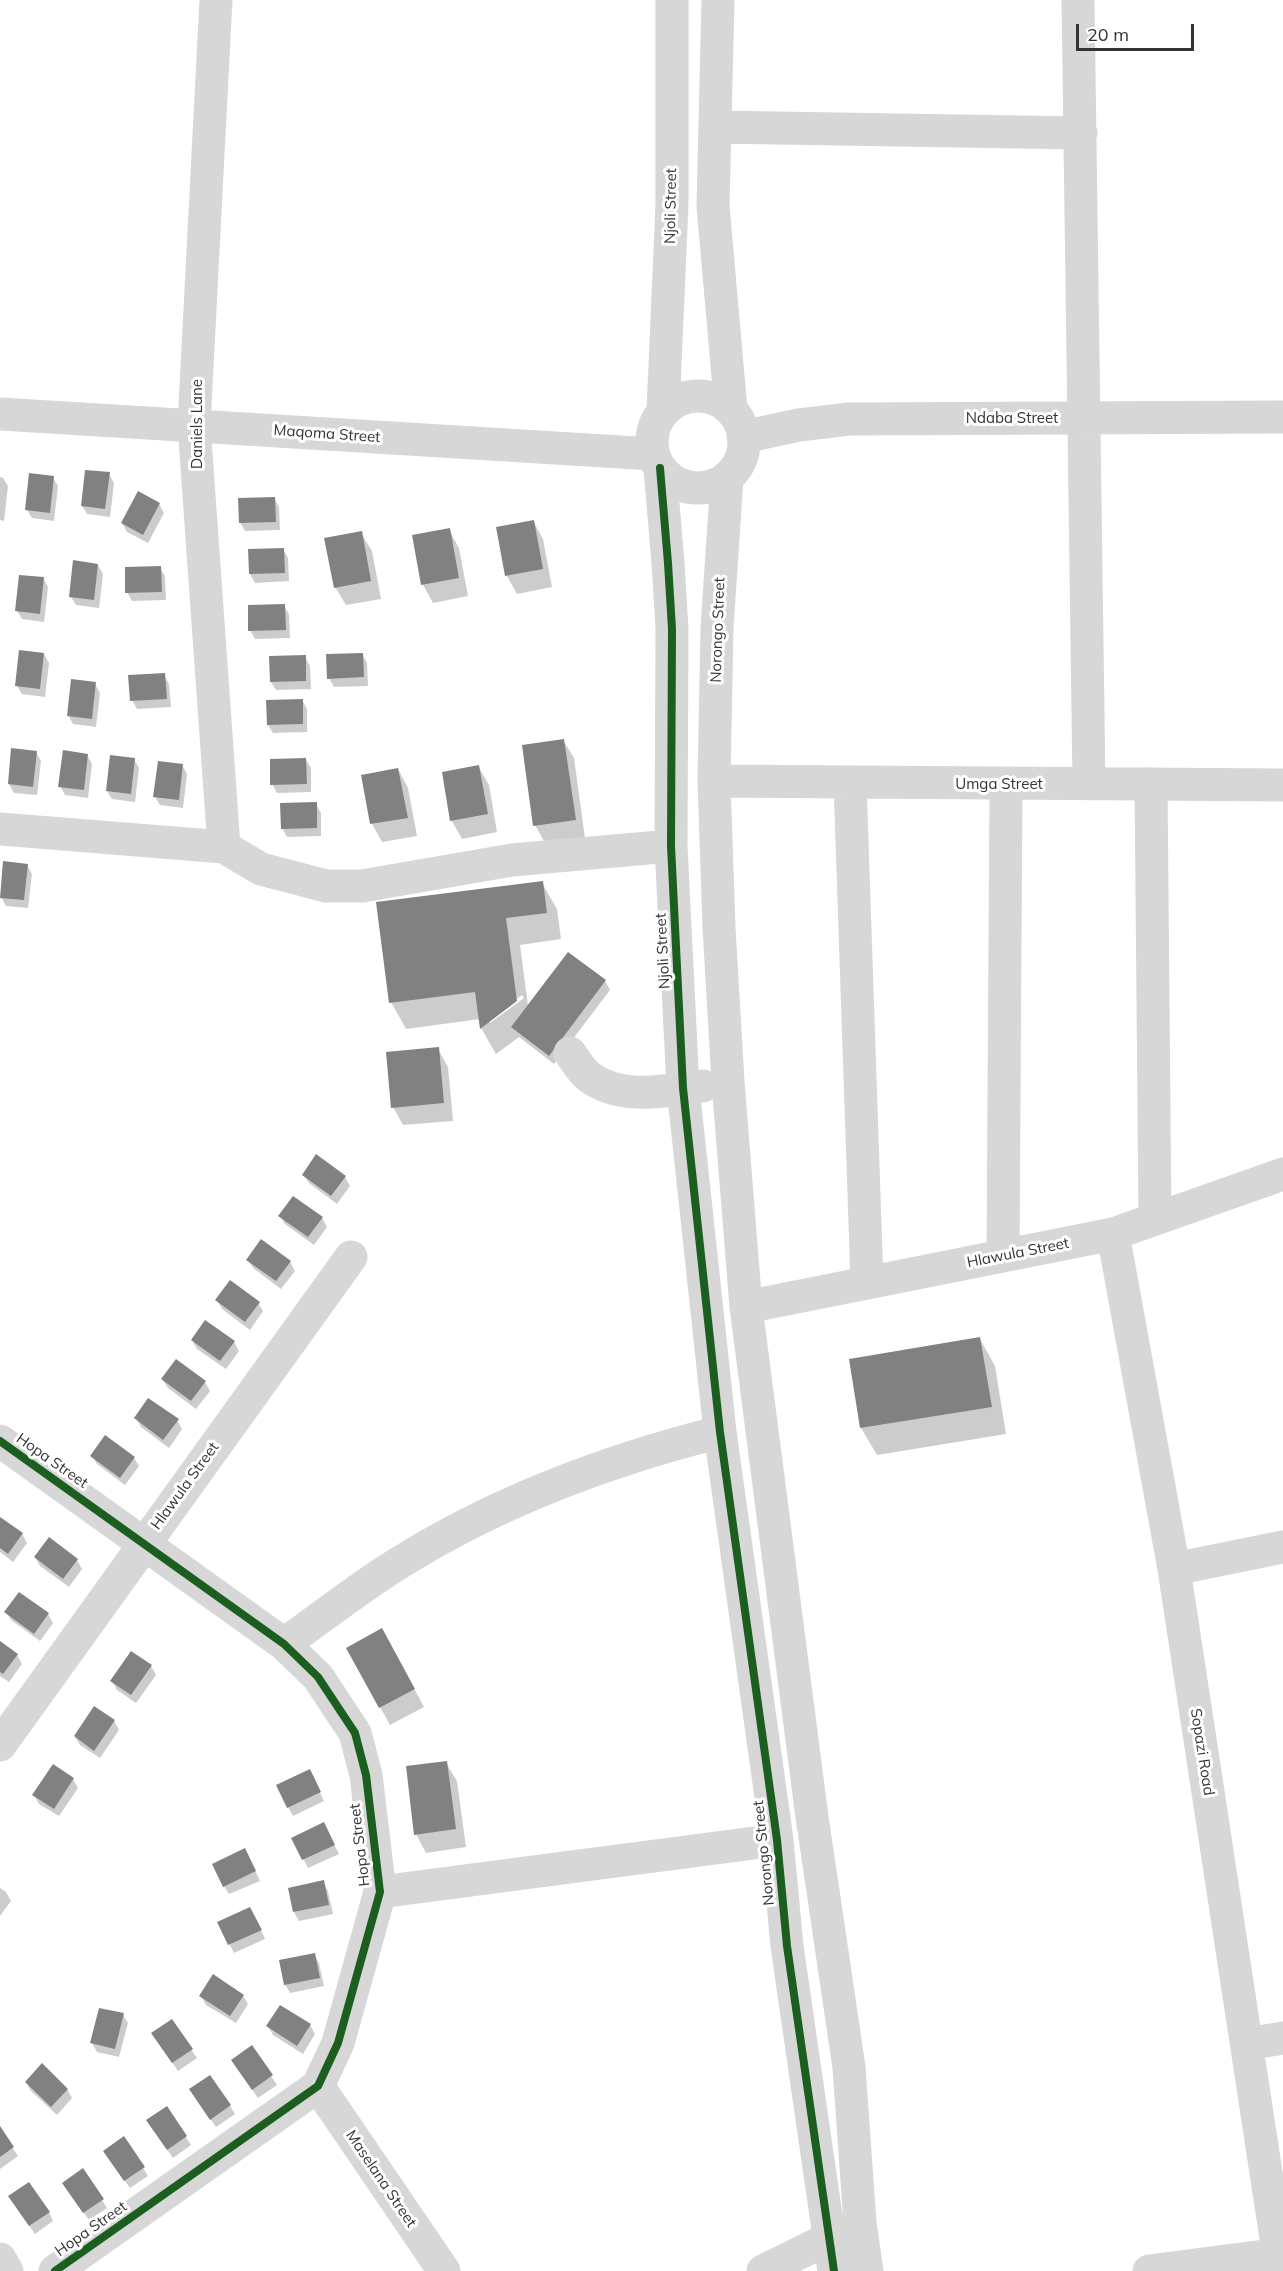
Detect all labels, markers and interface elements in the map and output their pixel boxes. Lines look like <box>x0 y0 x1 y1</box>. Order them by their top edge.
scale bar <box>1079 12 1198 50</box>
text: 20 m <box>1087 23 1129 46</box>
street label: Njoli Street <box>661 168 681 244</box>
street label: Daniels Lane <box>188 379 206 469</box>
street label: Ndaba Street <box>966 409 1058 427</box>
street label: Maqoma Street <box>273 421 381 447</box>
street label: Norongo Street <box>707 577 729 683</box>
street label: Umga Street <box>955 775 1043 793</box>
street label: Njoli Street <box>652 913 674 989</box>
street label: Hlawula Street <box>965 1234 1071 1272</box>
street label: Hopa Street <box>13 1430 91 1492</box>
street label: Hlawula Street <box>147 1439 223 1533</box>
street label: Sopazi Road <box>1186 1707 1218 1797</box>
street label: Norongo Street <box>750 1800 778 1906</box>
street label: Hopa Street <box>346 1802 374 1888</box>
street label: Maselana Street <box>342 2127 420 2231</box>
street label: Hopa Street <box>52 2198 130 2260</box>

